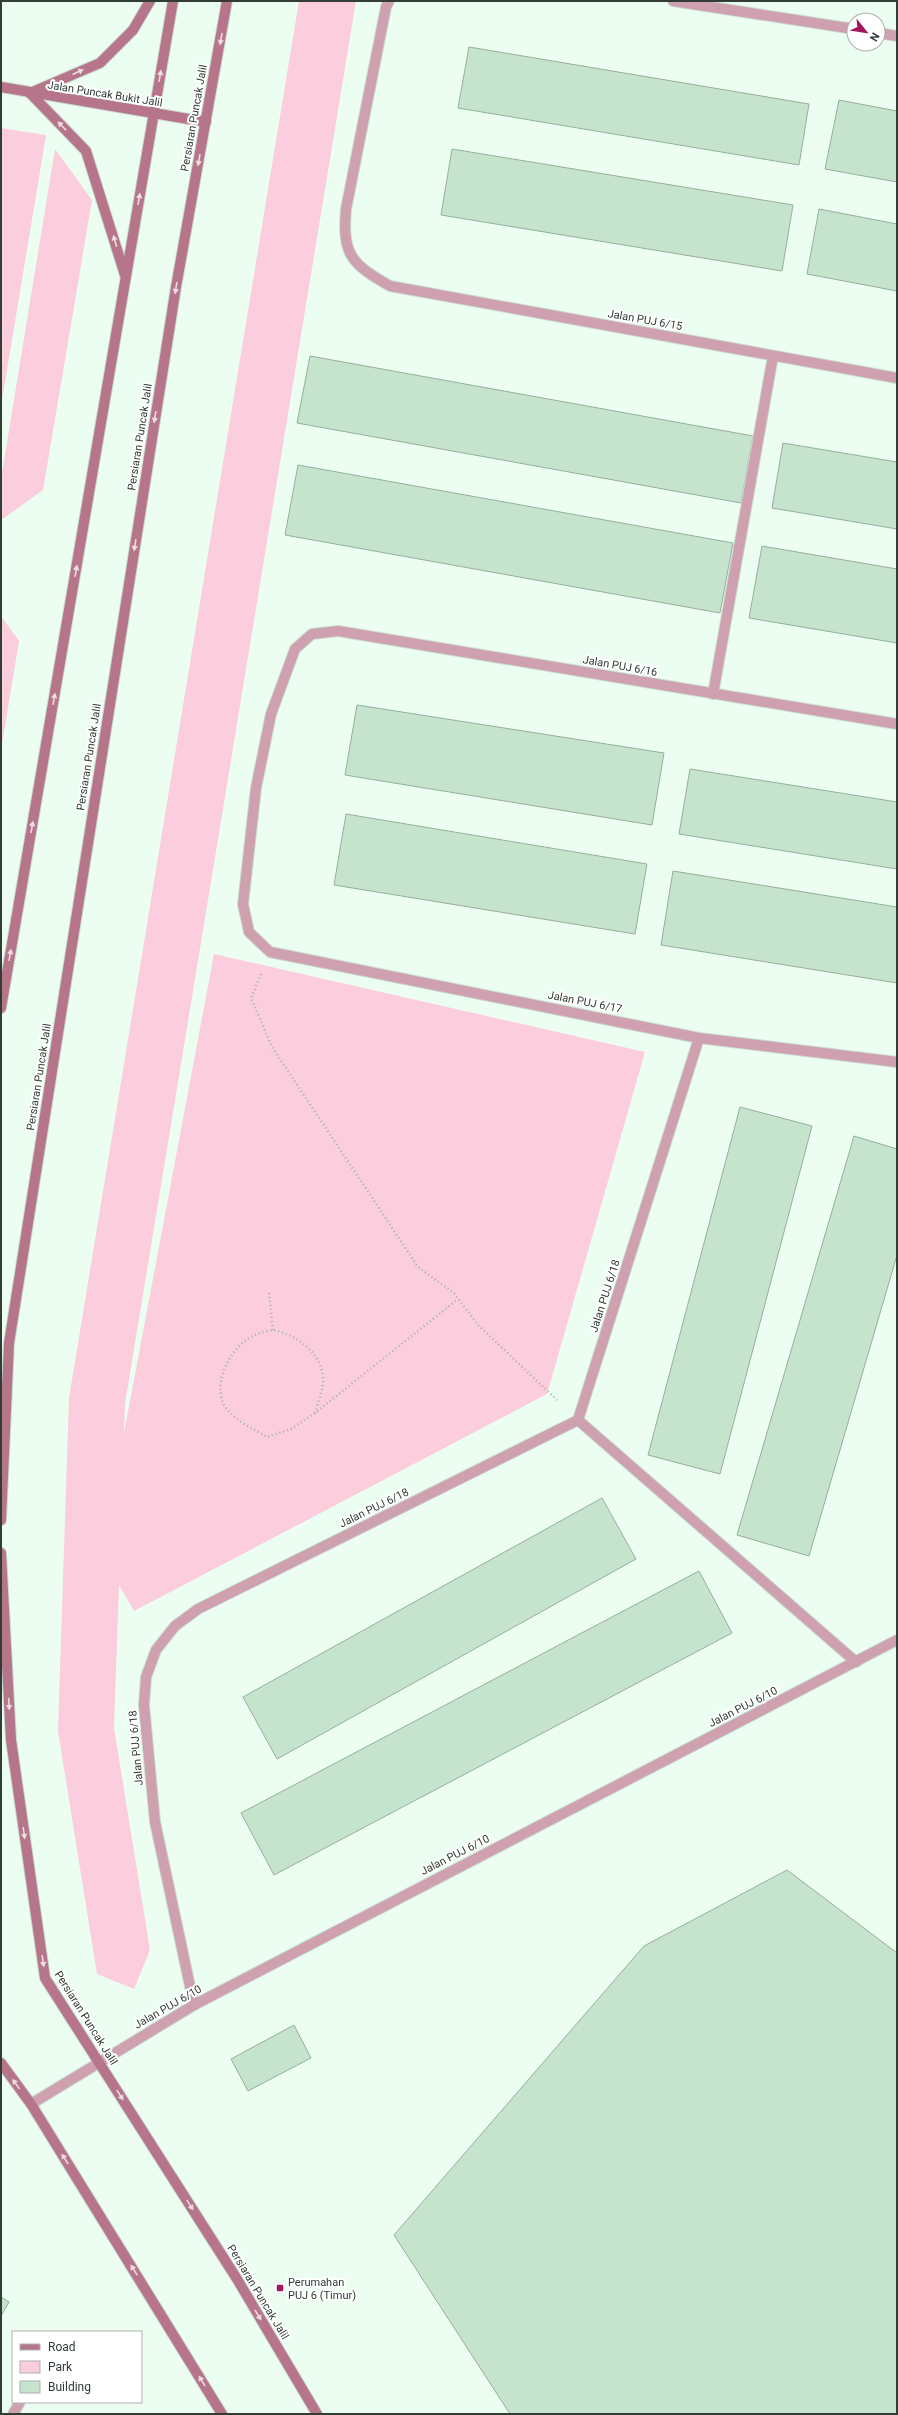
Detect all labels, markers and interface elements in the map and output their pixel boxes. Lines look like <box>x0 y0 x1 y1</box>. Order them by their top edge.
north arrow <box>846 12 886 52</box>
text: N <box>867 30 882 44</box>
one-way arrow <box>217 33 223 45</box>
street label: Persiaran Puncak Jalil <box>178 64 210 172</box>
one-way arrow <box>73 69 84 75</box>
one-way arrow <box>158 70 164 82</box>
street label: Jalan Puncak Bukit Jalil <box>47 78 163 110</box>
one-way arrow <box>57 121 67 131</box>
one-way arrow <box>195 154 201 166</box>
one-way arrow <box>137 193 143 205</box>
one-way arrow <box>112 235 118 247</box>
one-way arrow <box>172 282 178 294</box>
street label: Jalan PUJ 6/15 <box>607 307 683 333</box>
street label: Persiaran Puncak Jalil <box>125 383 155 491</box>
one-way arrow <box>152 411 158 423</box>
one-way arrow <box>132 539 138 551</box>
one-way arrow <box>73 565 79 577</box>
street label: Jalan PUJ 6/16 <box>582 653 658 679</box>
one-way arrow <box>51 693 57 705</box>
street label: Persiaran Puncak Jalil <box>74 703 104 811</box>
one-way arrow <box>29 821 35 833</box>
one-way arrow <box>7 949 13 961</box>
street label: Jalan PUJ 6/17 <box>547 988 623 1016</box>
street label: Persiaran Puncak Jalil <box>24 1023 54 1131</box>
street label: Jalan PUJ 6/18 <box>587 1258 623 1334</box>
street label: Jalan PUJ 6/18 <box>337 1486 411 1530</box>
street label: Jalan PUJ 6/10 <box>706 1684 780 1730</box>
one-way arrow <box>5 1698 12 1710</box>
street label: Jalan PUJ 6/18 <box>126 1710 146 1786</box>
one-way arrow <box>21 1827 27 1839</box>
street label: Jalan PUJ 6/10 <box>418 1832 492 1878</box>
one-way arrow <box>40 1955 46 1967</box>
street label: Persiaran Puncak Jalil <box>52 1969 120 2067</box>
street label: Jalan PUJ 6/10 <box>132 1982 204 2032</box>
one-way arrow <box>12 2079 20 2089</box>
one-way arrow <box>116 2090 124 2100</box>
one-way arrow <box>62 2153 69 2165</box>
one-way arrow <box>186 2199 193 2211</box>
street label: Persiaran Puncak Jalil <box>225 2242 291 2342</box>
one-way arrow <box>130 2264 138 2275</box>
place label: Perumahan PUJ 6 (Timur) <box>288 2276 356 2302</box>
marker: Perumahan PUJ 6 (Timur) <box>275 2283 285 2293</box>
one-way arrow <box>255 2309 262 2321</box>
legend <box>12 2331 142 2403</box>
text: Road <box>48 2340 76 2354</box>
text: Park <box>48 2360 73 2374</box>
one-way arrow <box>198 2375 205 2387</box>
text: Building <box>48 2380 91 2394</box>

